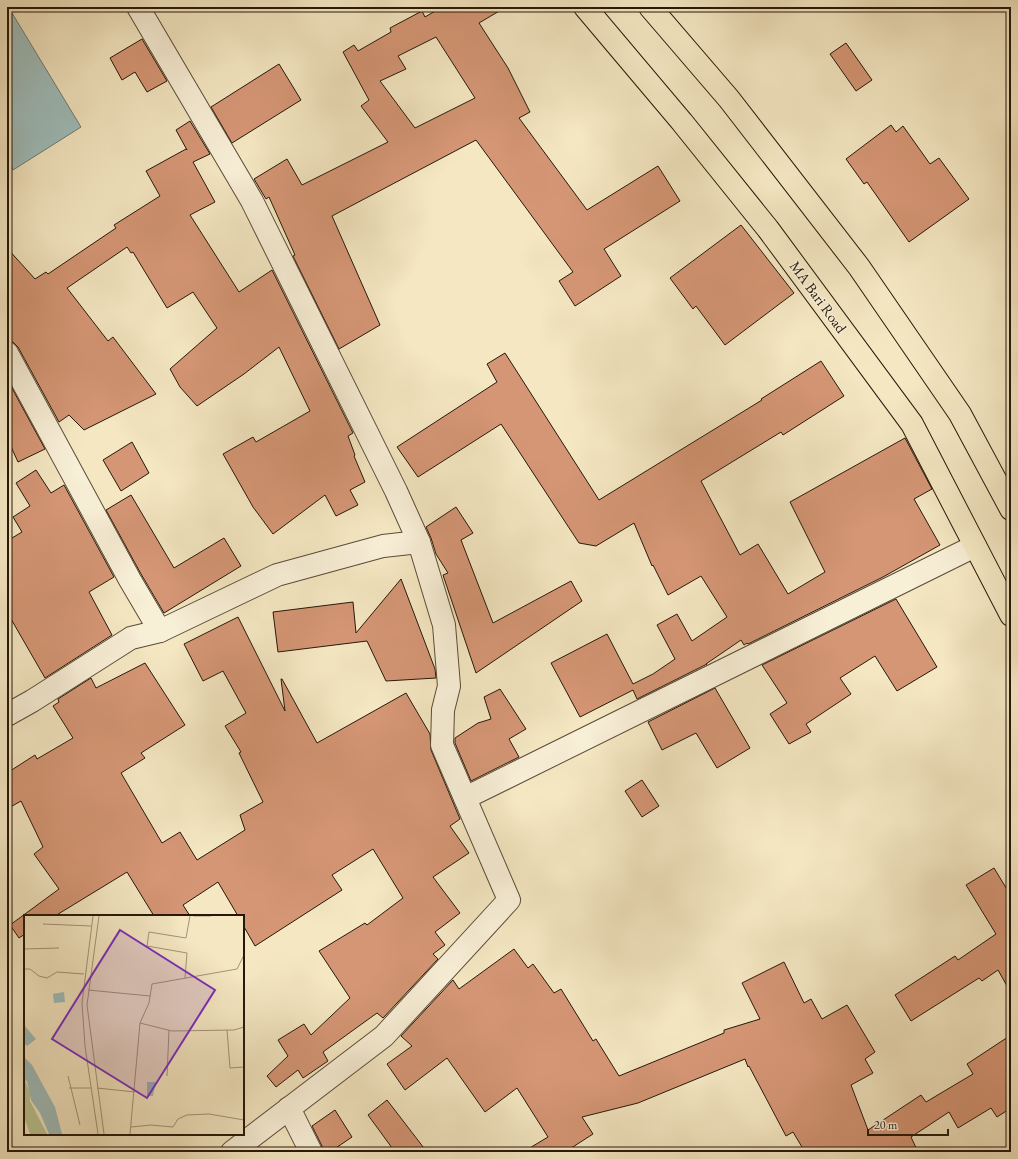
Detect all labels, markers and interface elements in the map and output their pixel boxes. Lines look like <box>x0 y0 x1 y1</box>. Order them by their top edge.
street label: MA Bari Road <box>786 257 851 337</box>
inset map <box>24 915 244 1135</box>
scale bar <box>868 1111 948 1137</box>
text: 20 m <box>874 1117 898 1133</box>

